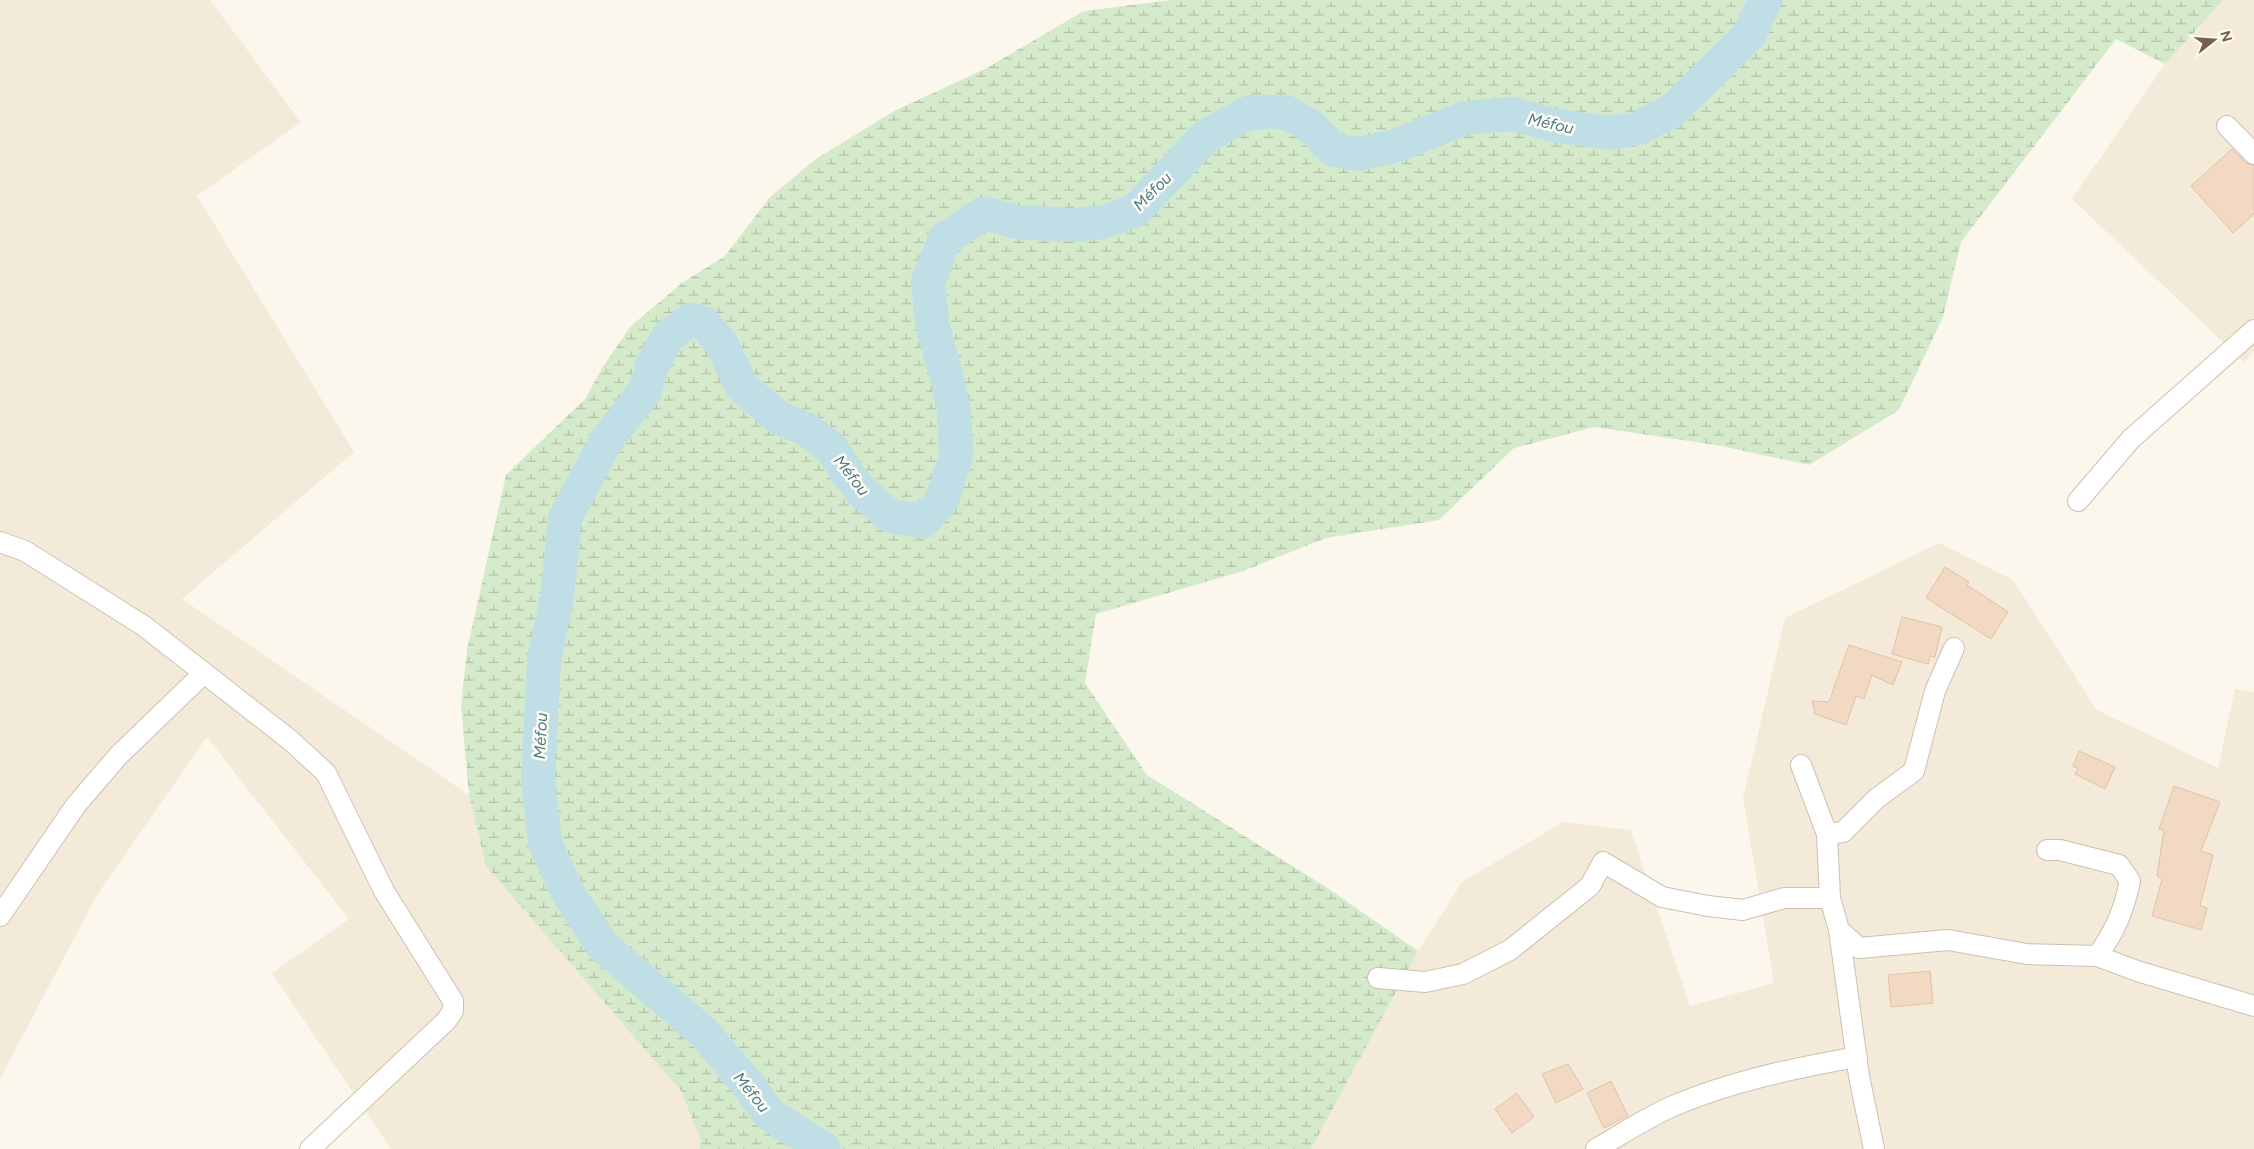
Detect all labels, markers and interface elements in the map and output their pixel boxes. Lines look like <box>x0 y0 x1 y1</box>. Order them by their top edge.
north arrow <box>2189 15 2239 65</box>
text: N <box>2216 29 2236 44</box>
water label: Méfou <box>1526 109 1576 138</box>
water label: Méfou <box>1129 168 1176 214</box>
water label: Méfou <box>830 451 873 499</box>
water label: Méfou <box>530 712 551 760</box>
water label: Méfou <box>730 1068 774 1116</box>

